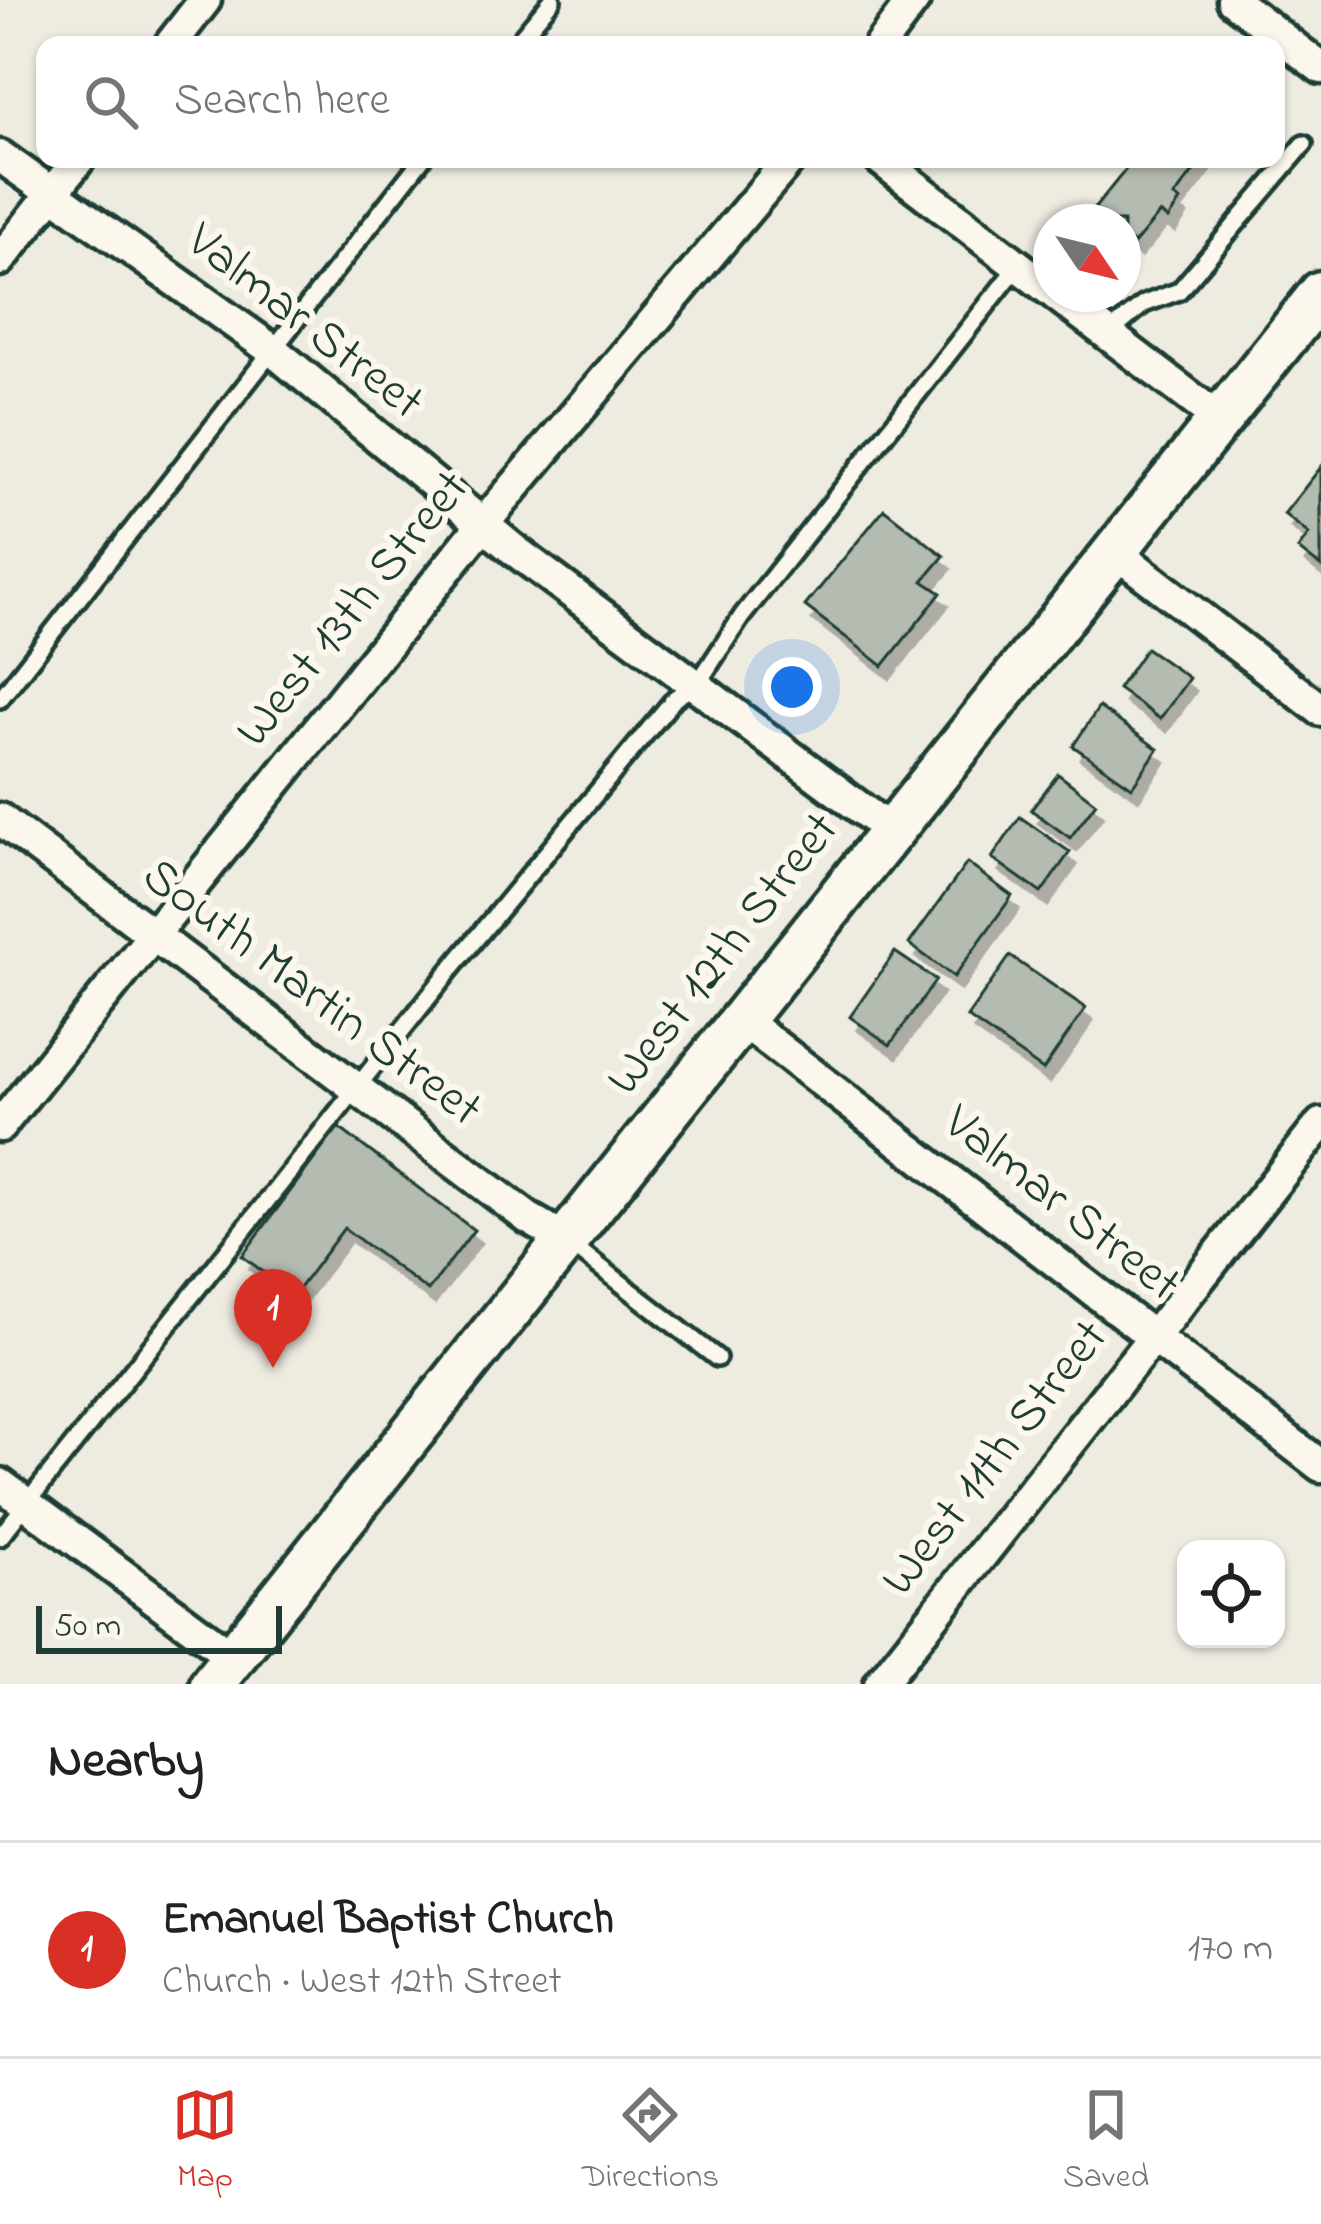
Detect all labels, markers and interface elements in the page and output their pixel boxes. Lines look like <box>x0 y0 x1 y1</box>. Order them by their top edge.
search box <box>36 36 1285 168</box>
icon: search <box>78 69 144 135</box>
text: Search here <box>174 69 390 135</box>
north arrow <box>1033 204 1141 312</box>
street label: Valmar Street <box>168 205 439 440</box>
street label: West 13th Street <box>218 455 490 765</box>
your location <box>762 657 822 717</box>
street label: West 12th Street <box>589 797 859 1113</box>
street label: South Martin Street <box>125 841 497 1147</box>
street label: Valmar Street <box>925 1087 1196 1322</box>
pin: 1 <box>234 1269 312 1368</box>
street label: West 11th Street <box>864 1305 1128 1613</box>
map controls <box>1177 1540 1285 1648</box>
button: locate <box>1177 1540 1285 1648</box>
scale bar <box>36 1600 282 1653</box>
text: 50 m <box>54 1603 121 1651</box>
text: Nearby <box>48 1725 204 1800</box>
text: Emanuel Baptist Church <box>162 1888 614 1954</box>
text: 1 <box>81 1921 93 1978</box>
text: 170 m <box>1188 1921 1273 1978</box>
text: Church · West 12th Street <box>162 1954 562 2011</box>
tab: Map <box>172 2082 238 2202</box>
tab: Directions <box>582 2082 719 2202</box>
tab: Saved <box>1063 2082 1149 2202</box>

